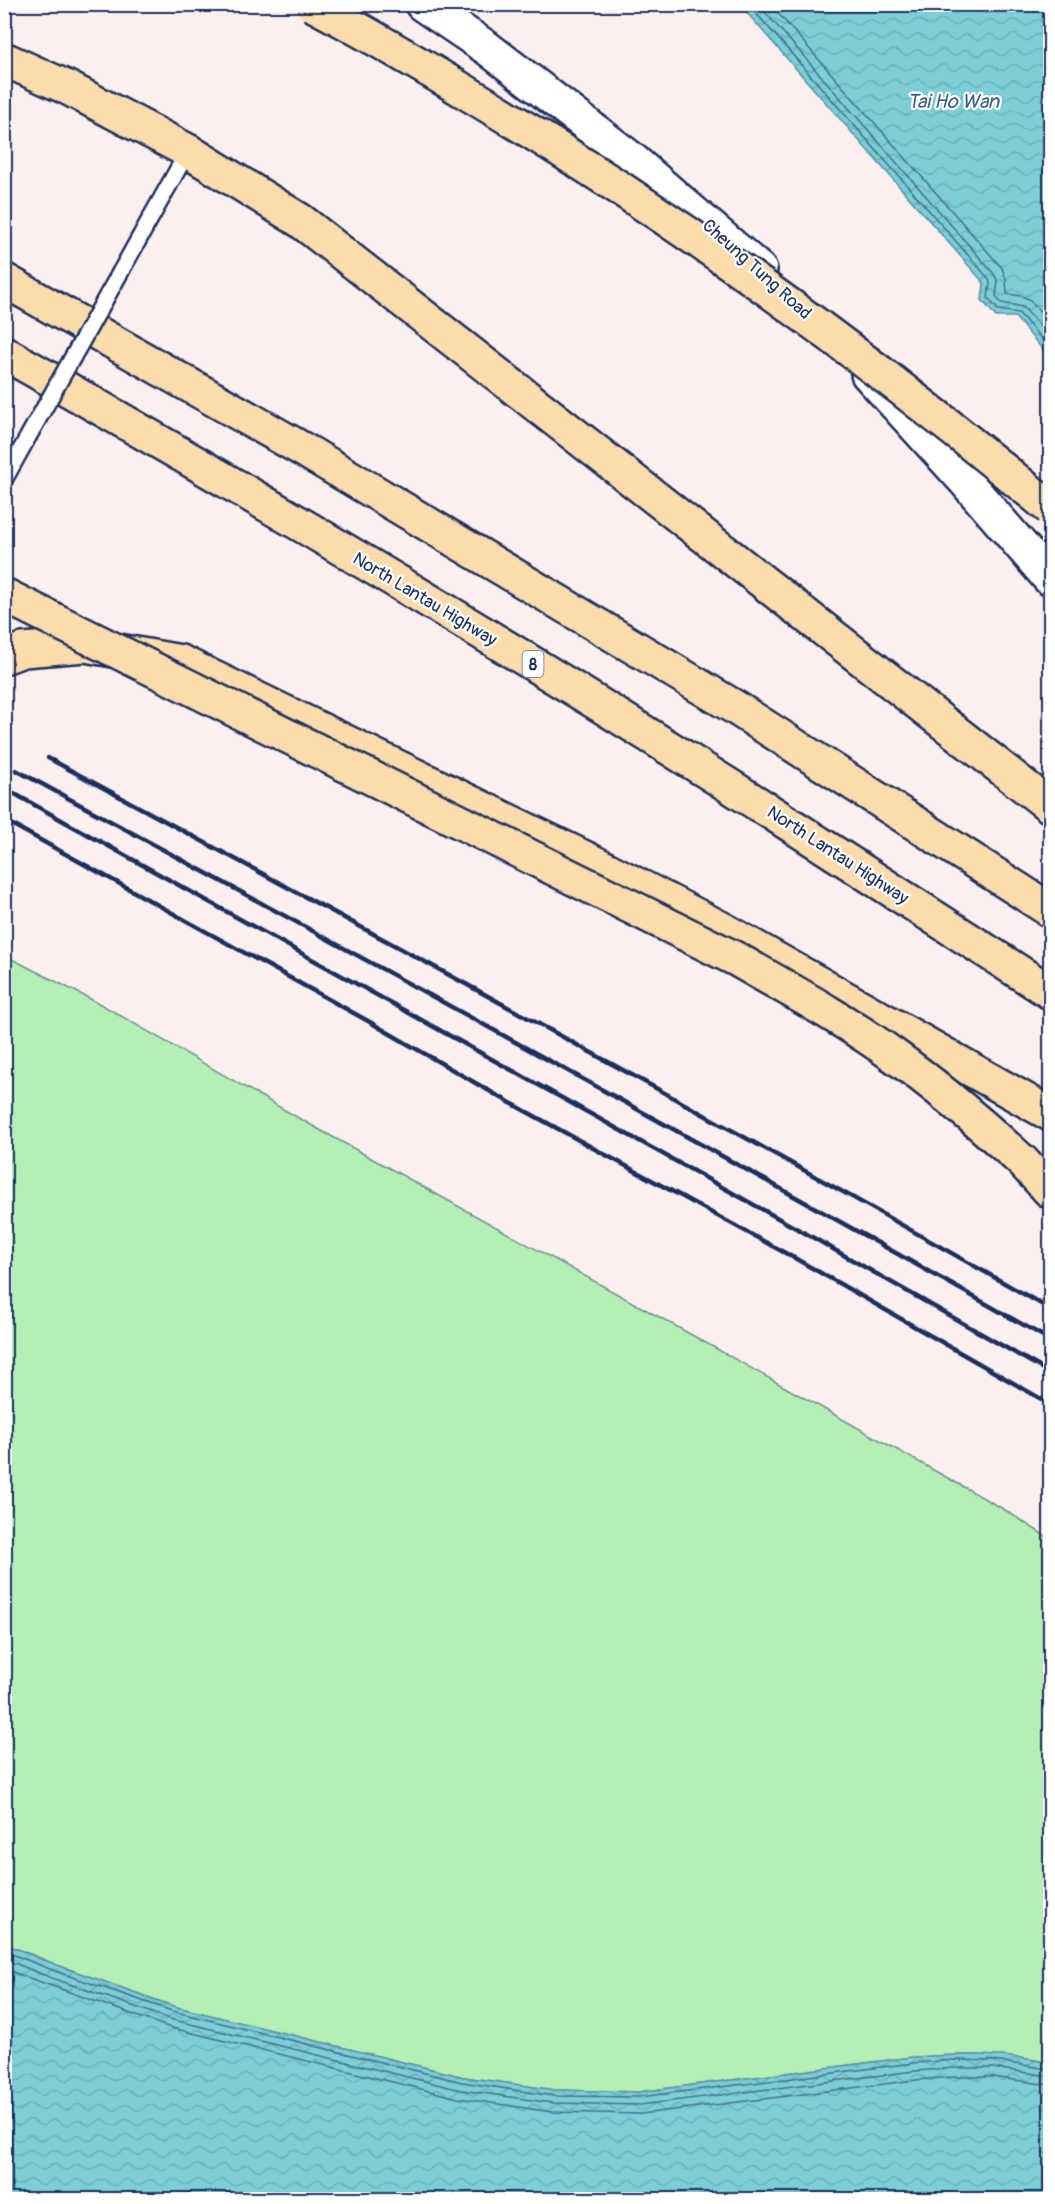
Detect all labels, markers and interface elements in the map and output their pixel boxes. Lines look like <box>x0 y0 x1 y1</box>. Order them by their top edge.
water label: Tai Ho Wan <box>907 89 1001 114</box>
street label: Cheung Tung Road <box>697 214 816 325</box>
street label: North Lantau Highway <box>348 547 501 652</box>
road number: 8 <box>522 651 544 677</box>
street label: North Lantau Highway <box>762 801 913 910</box>

